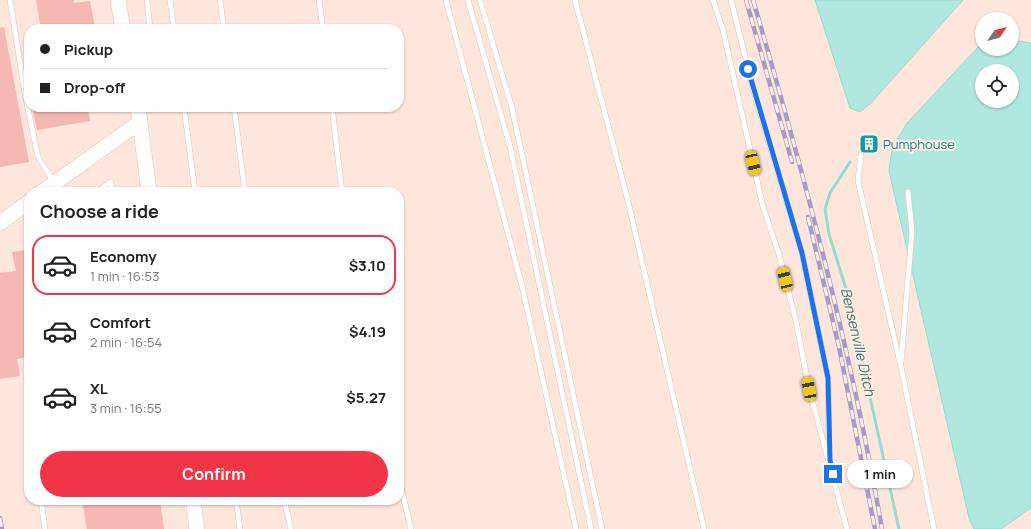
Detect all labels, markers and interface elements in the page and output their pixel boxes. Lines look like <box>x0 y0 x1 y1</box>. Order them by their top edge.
north arrow <box>975 12 1019 56</box>
map controls <box>975 12 1019 108</box>
text: Pickup <box>64 39 113 60</box>
route start <box>739 60 757 78</box>
button: locate <box>975 64 1019 108</box>
text: Drop-off <box>64 77 125 98</box>
building icon: Pumphouse <box>858 133 880 155</box>
place label: Pumphouse <box>883 135 955 153</box>
car <box>744 150 762 176</box>
text: Choose a ride <box>40 199 159 223</box>
text: Economy <box>90 246 157 267</box>
icon: car <box>42 247 78 283</box>
text: $3.10 <box>349 255 386 276</box>
car <box>776 266 794 292</box>
text: 1 min · 16:53 <box>90 267 159 285</box>
water label: Bensenville Ditch <box>837 286 880 399</box>
text: Comfort <box>90 312 151 333</box>
icon: car <box>42 313 78 349</box>
text: $4.19 <box>349 321 386 342</box>
text: 2 min · 16:54 <box>90 333 162 351</box>
car <box>801 376 817 402</box>
text: XL <box>90 378 108 399</box>
icon: car <box>42 379 78 415</box>
text: $5.27 <box>346 387 386 408</box>
text: 3 min · 16:55 <box>90 399 162 417</box>
button: Confirm <box>40 451 388 497</box>
callout: 1 min <box>847 460 913 488</box>
route end <box>824 465 842 483</box>
text: 1 min <box>864 465 896 483</box>

